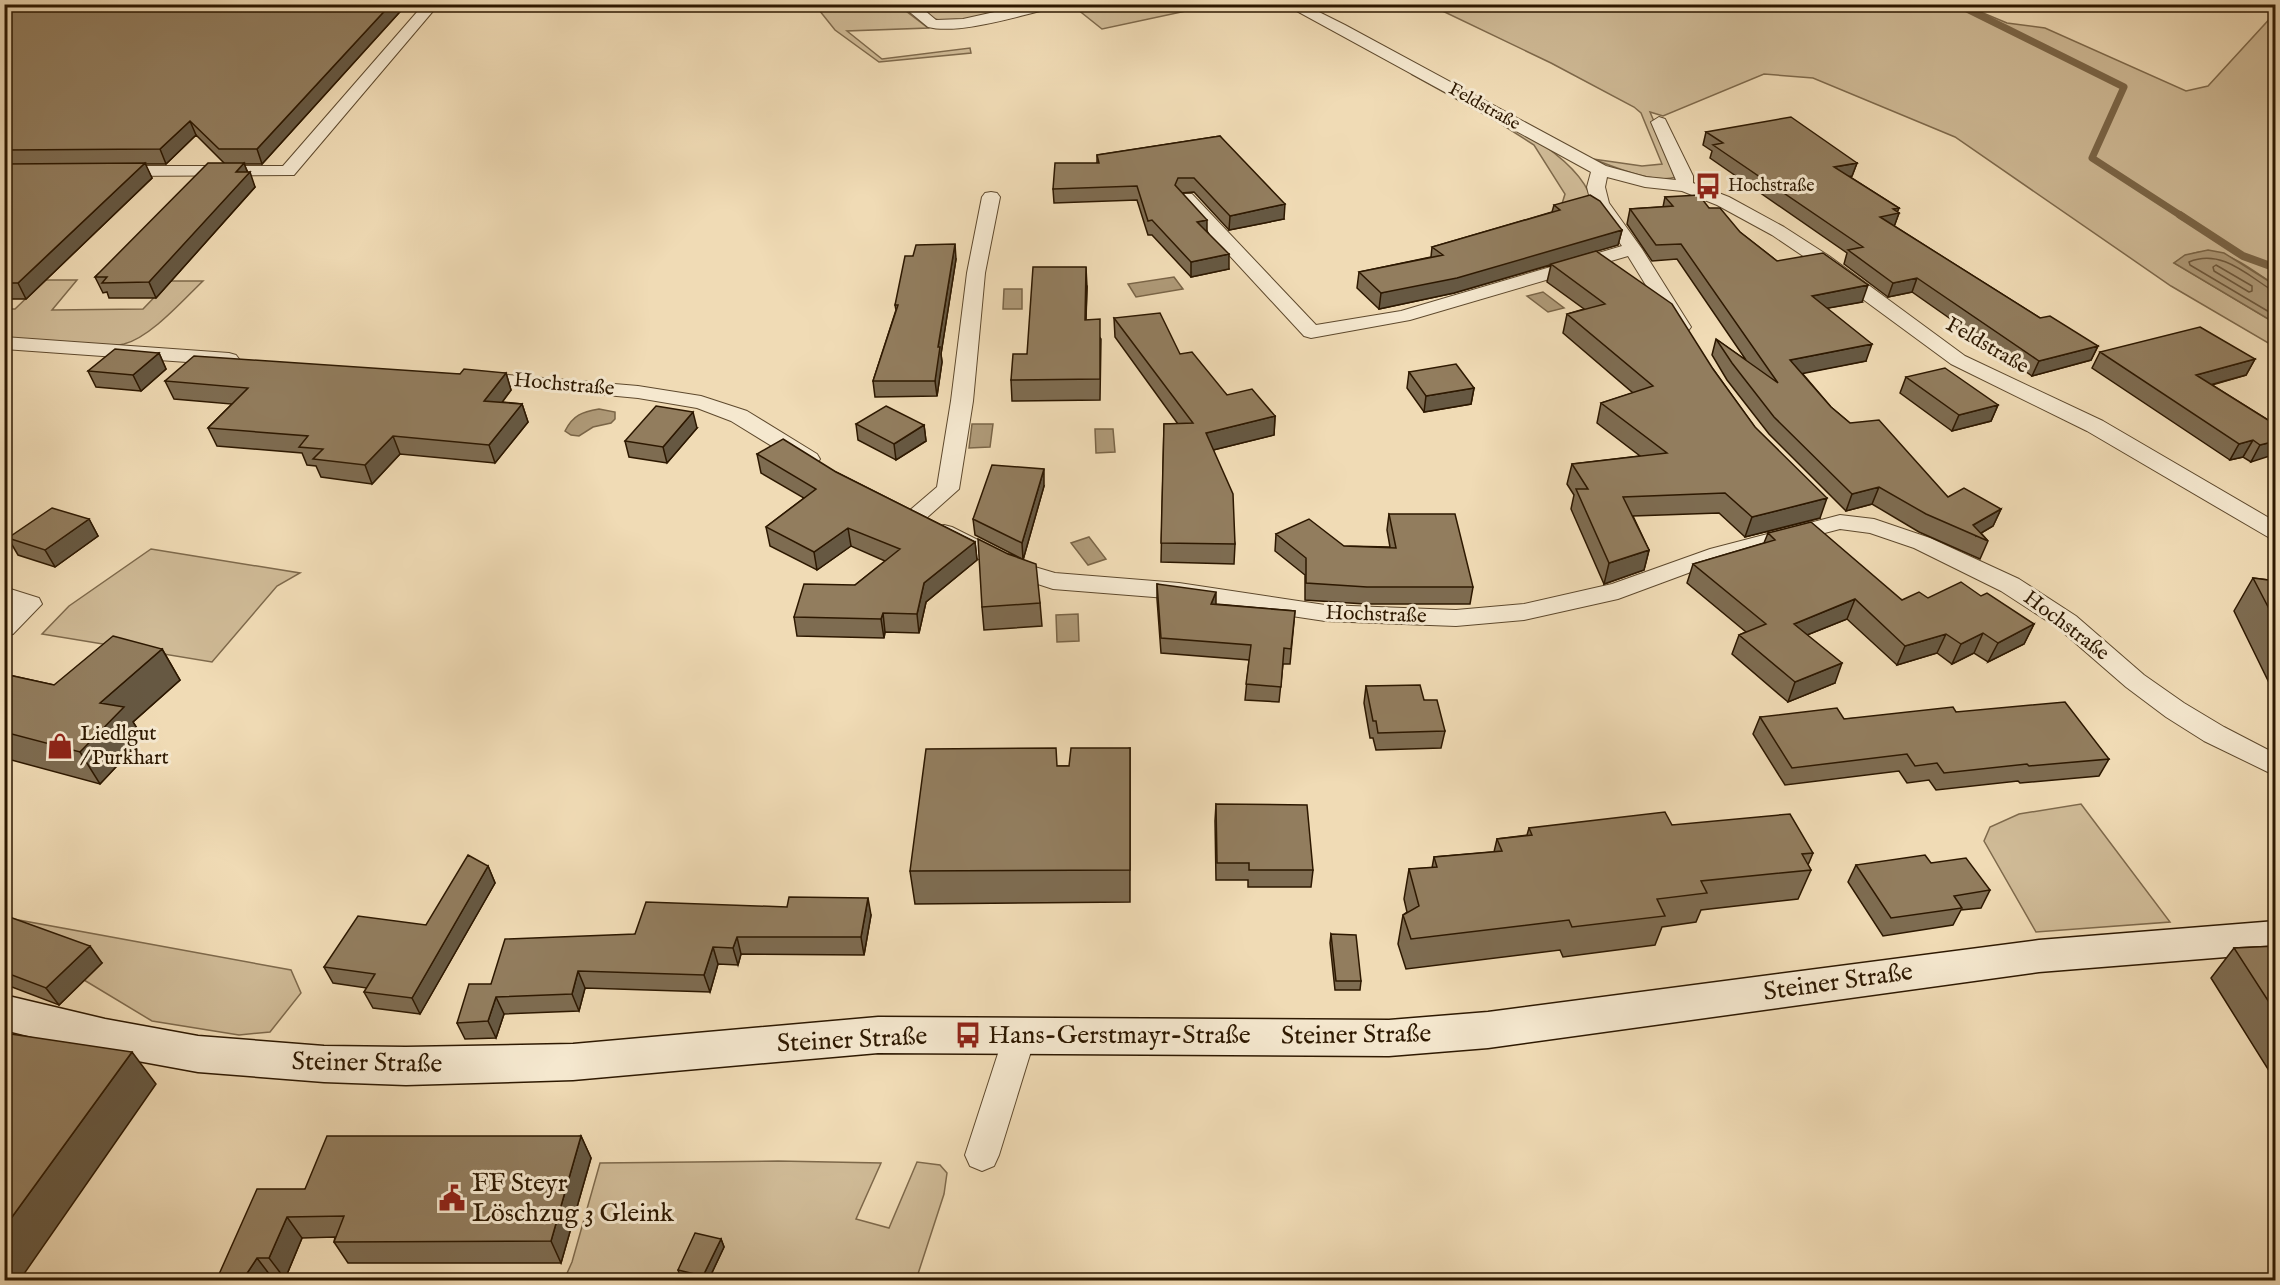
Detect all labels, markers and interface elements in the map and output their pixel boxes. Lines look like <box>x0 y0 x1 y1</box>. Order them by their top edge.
street label: Feldstraße <box>1444 78 1524 136</box>
bus stop icon: Hochstraße <box>1693 171 1723 201</box>
place label: Hochstraße <box>1728 175 1815 198</box>
street label: Feldstraße <box>1941 311 2034 381</box>
street label: Hochstraße <box>512 367 616 403</box>
street label: Hochstraße <box>2018 585 2115 667</box>
street label: Hochstraße <box>1325 600 1427 630</box>
place label: Liedlgut / Purkhart <box>80 721 169 772</box>
shop icon: Liedlgut / Purkhart <box>45 731 75 761</box>
street label: Steiner Straße <box>1761 955 1915 1009</box>
street label: Steiner Straße <box>1280 1017 1432 1053</box>
place label: Hans-Gerstmayr-Straße <box>988 1019 1251 1052</box>
street label: Steiner Straße <box>776 1020 928 1060</box>
bus stop icon: Hans-Gerstmayr-Straße <box>953 1020 983 1050</box>
street label: Steiner Straße <box>291 1045 443 1081</box>
place label: FF Steyr Löschzug 3 Gleink <box>472 1167 675 1230</box>
public building icon: FF Steyr Löschzug 3 Gleink <box>437 1183 467 1213</box>

